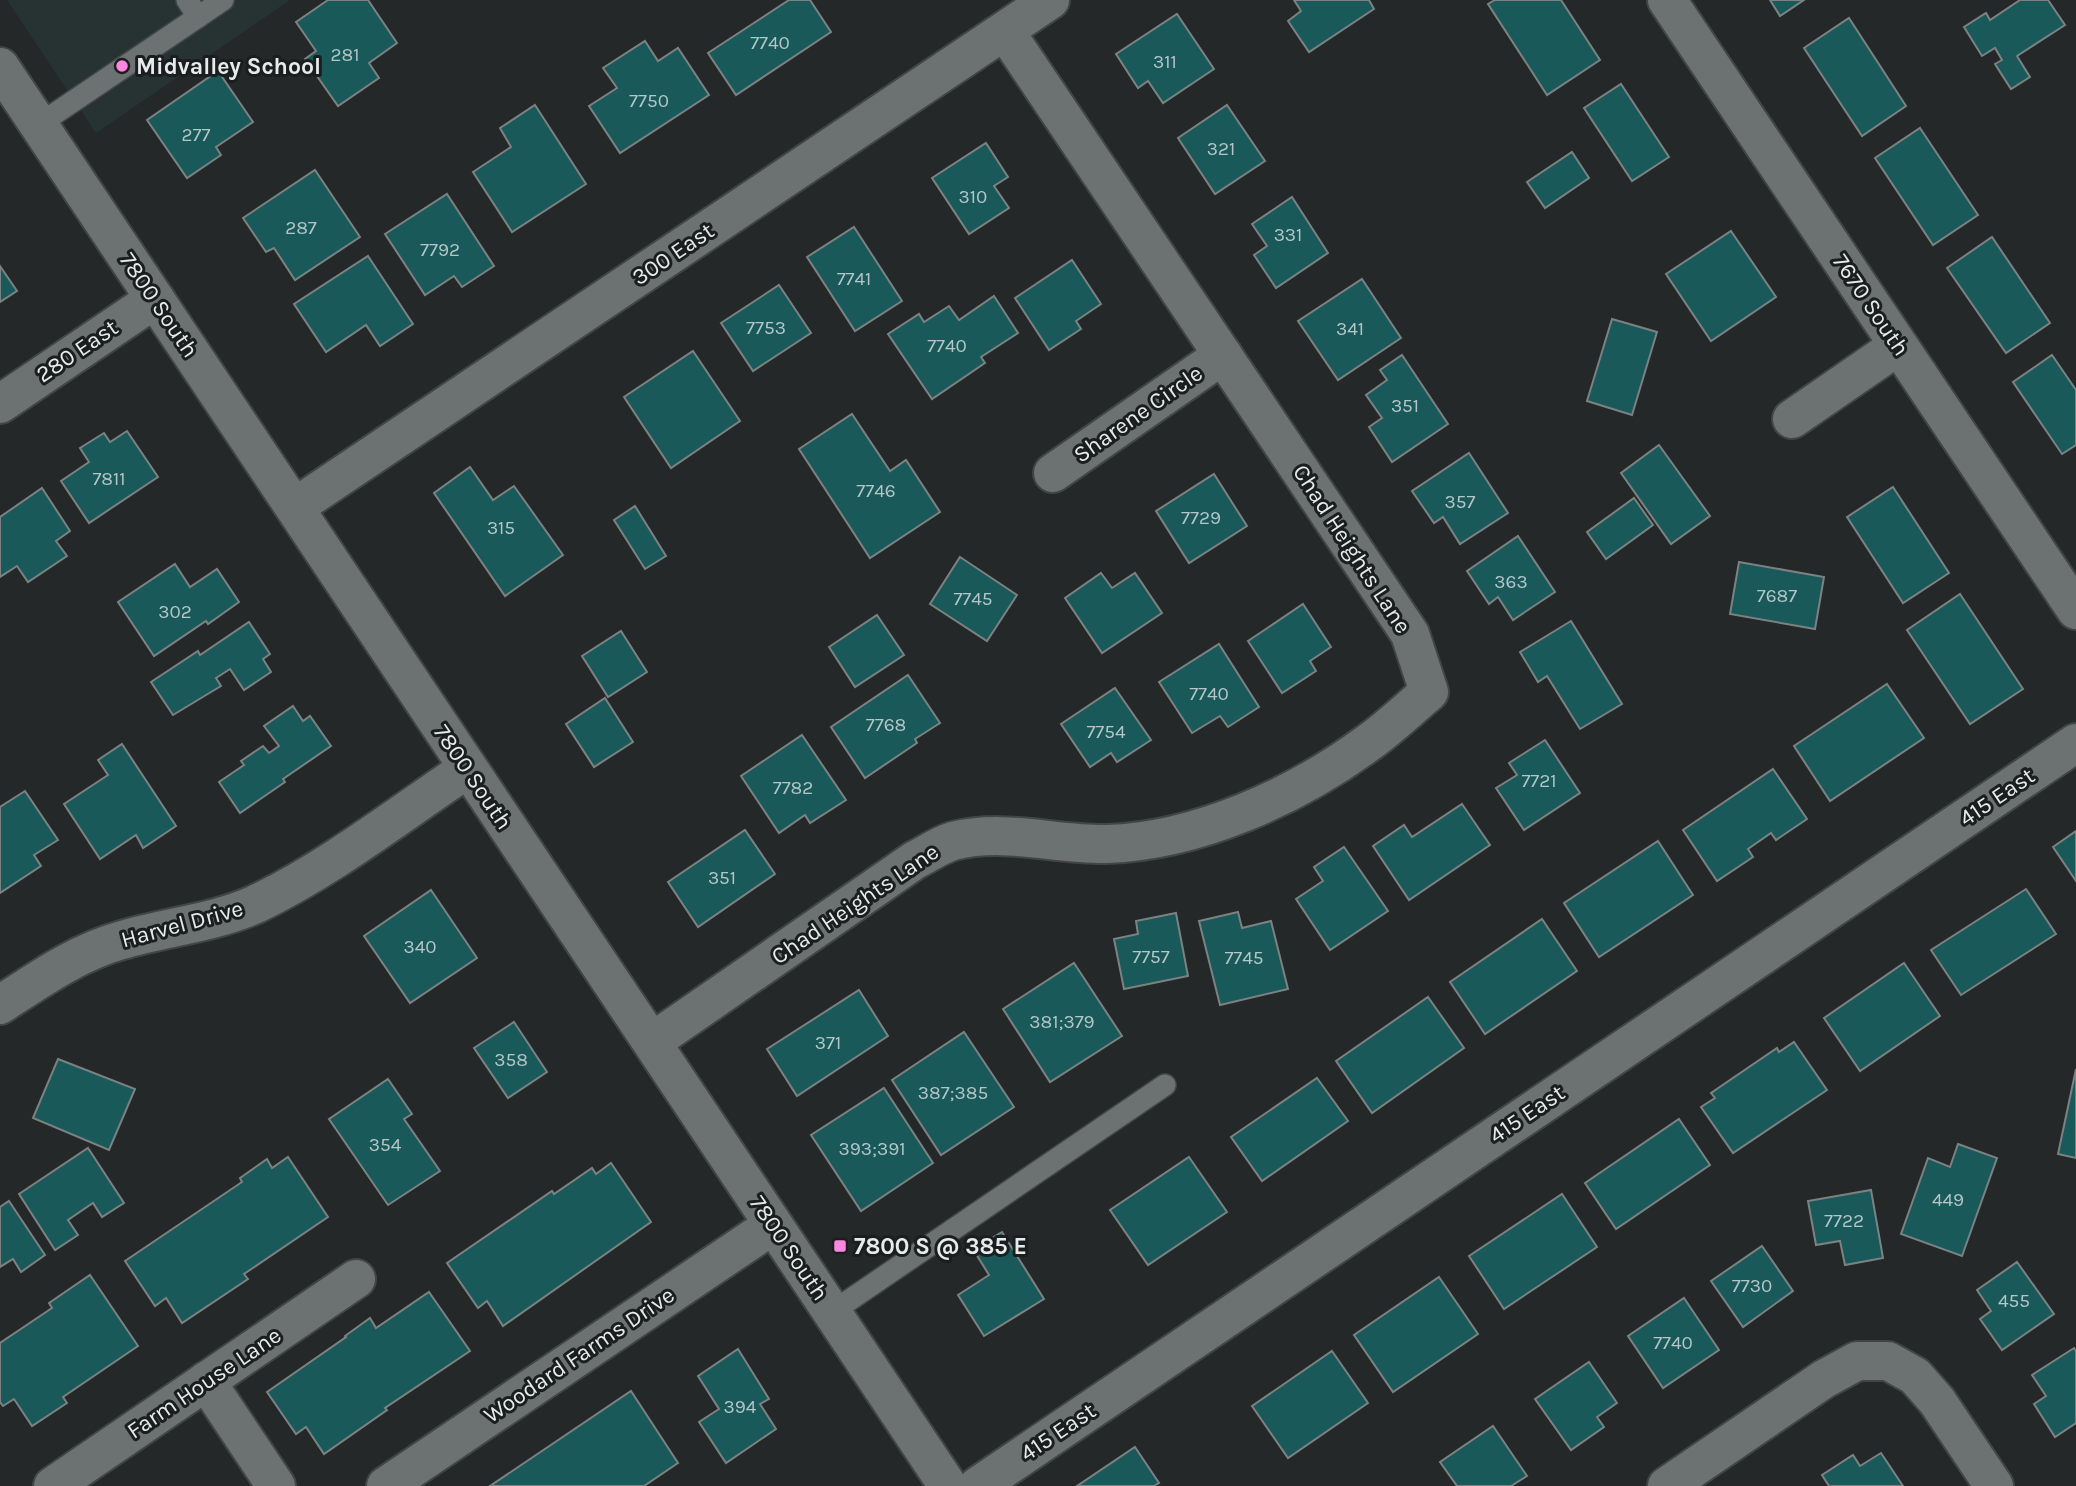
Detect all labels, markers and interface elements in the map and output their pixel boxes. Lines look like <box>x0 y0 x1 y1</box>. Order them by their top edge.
house number: 7740 <box>750 32 790 54</box>
house number: 281 <box>331 44 359 66</box>
house number: 311 <box>1153 51 1177 73</box>
place label: Midvalley School <box>136 53 321 80</box>
marker: Midvalley School <box>114 58 130 74</box>
house number: 7750 <box>629 90 669 112</box>
house number: 277 <box>182 124 211 146</box>
house number: 321 <box>1207 138 1235 160</box>
house number: 310 <box>959 186 987 208</box>
house number: 287 <box>285 217 317 239</box>
street label: 300 East <box>627 217 719 291</box>
house number: 331 <box>1274 224 1302 246</box>
house number: 7792 <box>420 239 460 261</box>
street label: 7800 South <box>114 247 204 363</box>
street label: 7670 South <box>1827 249 1915 361</box>
house number: 7741 <box>837 268 871 290</box>
street label: 280 East <box>31 314 123 388</box>
house number: 7753 <box>746 317 786 339</box>
house number: 341 <box>1336 318 1364 340</box>
house number: 7740 <box>927 335 967 357</box>
street label: Sharene Circle <box>1068 360 1208 468</box>
house number: 351 <box>1391 395 1419 417</box>
street label: Chad Heights Lane <box>1287 459 1417 639</box>
house number: 7811 <box>92 468 126 490</box>
house number: 7746 <box>856 480 896 502</box>
house number: 357 <box>1445 491 1476 513</box>
house number: 7729 <box>1181 507 1221 529</box>
house number: 315 <box>487 517 515 539</box>
house number: 363 <box>1494 571 1528 593</box>
house number: 7687 <box>1757 585 1797 607</box>
house number: 7745 <box>953 588 993 610</box>
house number: 302 <box>158 601 192 623</box>
house number: 7740 <box>1189 683 1229 705</box>
house number: 7768 <box>866 714 906 736</box>
street label: 7800 South <box>428 719 518 835</box>
house number: 7754 <box>1086 721 1126 743</box>
street label: 415 East <box>1954 762 2040 832</box>
house number: 7721 <box>1521 770 1557 792</box>
house number: 7782 <box>773 777 813 799</box>
street label: Chad Heights Lane <box>766 838 944 970</box>
house number: 351 <box>708 867 736 889</box>
street label: Harvel Drive <box>118 895 246 953</box>
house number: 340 <box>403 936 437 958</box>
house number: 7757 <box>1132 946 1170 968</box>
house number: 7745 <box>1224 947 1264 969</box>
house number: 381;379 <box>1029 1011 1095 1033</box>
house number: 371 <box>815 1032 841 1054</box>
house number: 358 <box>494 1049 528 1071</box>
street label: 415 East <box>1484 1079 1570 1149</box>
house number: 387;385 <box>918 1082 988 1104</box>
house number: 354 <box>369 1134 402 1156</box>
house number: 393;391 <box>839 1138 905 1160</box>
house number: 449 <box>1932 1189 1964 1211</box>
street label: 7800 South <box>744 1190 834 1306</box>
house number: 7722 <box>1824 1210 1864 1232</box>
place label: 7800 S @ 385 E <box>854 1233 1027 1260</box>
marker: 7800 S @ 385 E <box>832 1238 848 1254</box>
house number: 7730 <box>1732 1275 1772 1297</box>
street label: Woodard Farms Drive <box>479 1281 679 1429</box>
house number: 455 <box>1998 1290 2030 1312</box>
street label: Farm House Lane <box>122 1322 286 1444</box>
house number: 7740 <box>1653 1332 1693 1354</box>
house number: 394 <box>724 1396 757 1418</box>
street label: 415 East <box>1015 1397 1101 1467</box>

